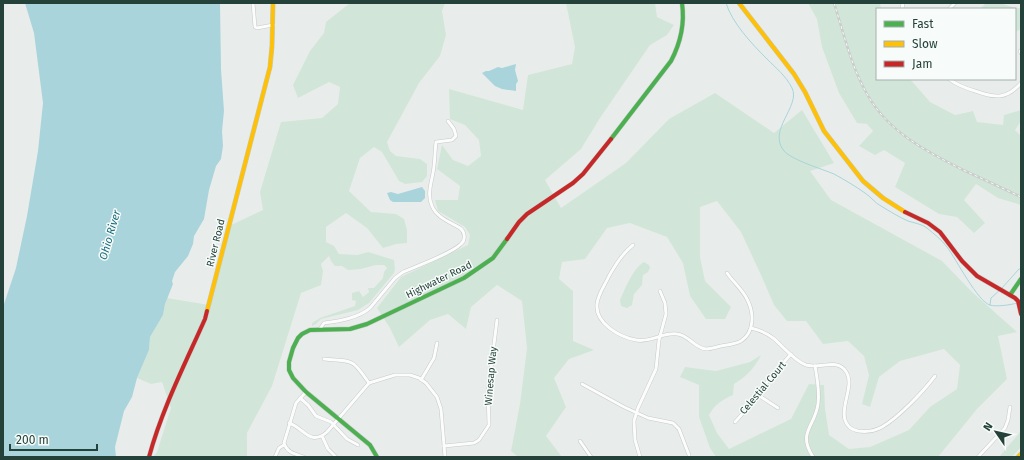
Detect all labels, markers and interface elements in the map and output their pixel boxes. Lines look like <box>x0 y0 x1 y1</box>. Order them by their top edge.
legend <box>876 8 1016 80</box>
text: Fast <box>912 17 934 31</box>
text: Slow <box>912 37 938 51</box>
text: Jam <box>912 57 932 71</box>
water label: Ohio River <box>97 208 124 261</box>
street label: River Road <box>204 218 228 268</box>
street label: Highwater Road <box>404 259 474 301</box>
street label: Winesap Way <box>482 346 500 406</box>
street label: Celestial Court <box>737 359 789 417</box>
north arrow <box>976 412 1016 452</box>
text: N <box>981 420 996 433</box>
scale bar <box>10 426 97 452</box>
text: 200 m <box>16 433 49 447</box>

